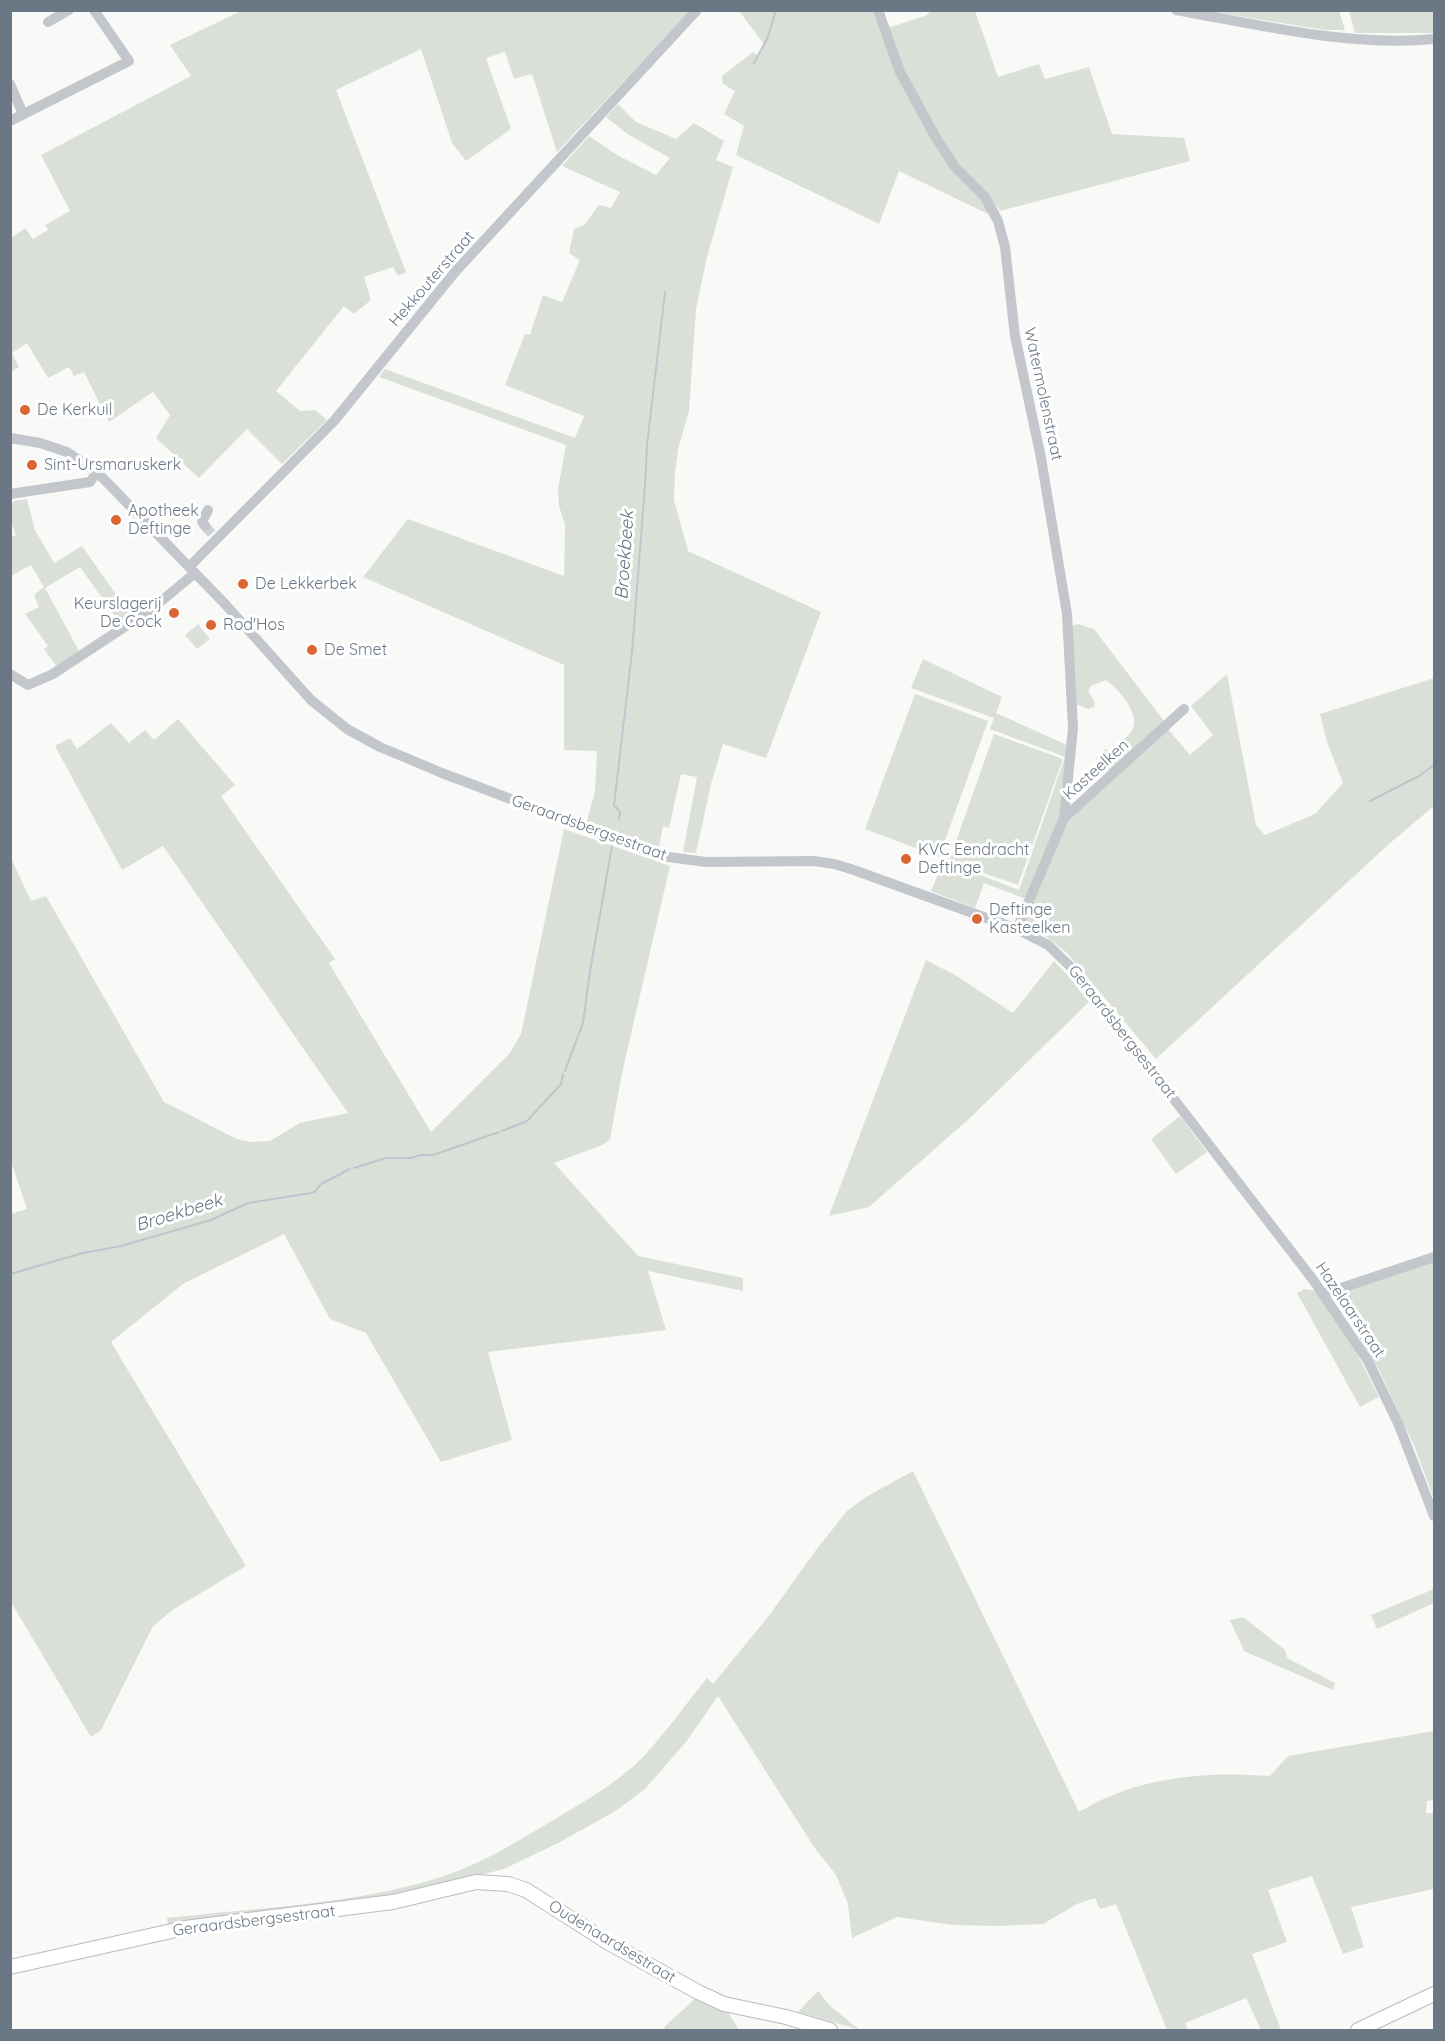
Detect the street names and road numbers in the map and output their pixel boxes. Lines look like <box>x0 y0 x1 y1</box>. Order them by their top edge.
street label: Hekkouterstraat <box>385 227 479 331</box>
street label: Watermolenstraat <box>1020 326 1066 462</box>
street label: Kasteelken <box>1059 736 1133 804</box>
street label: Geraardsbergsestraat <box>509 791 669 865</box>
street label: Geraardsbergsestraat <box>1064 962 1180 1102</box>
street label: Hazelaarstraat <box>1311 1259 1389 1361</box>
street label: Oudenaardsestraat <box>545 1896 679 1988</box>
street label: Geraardsbergsestraat <box>172 1902 336 1940</box>

